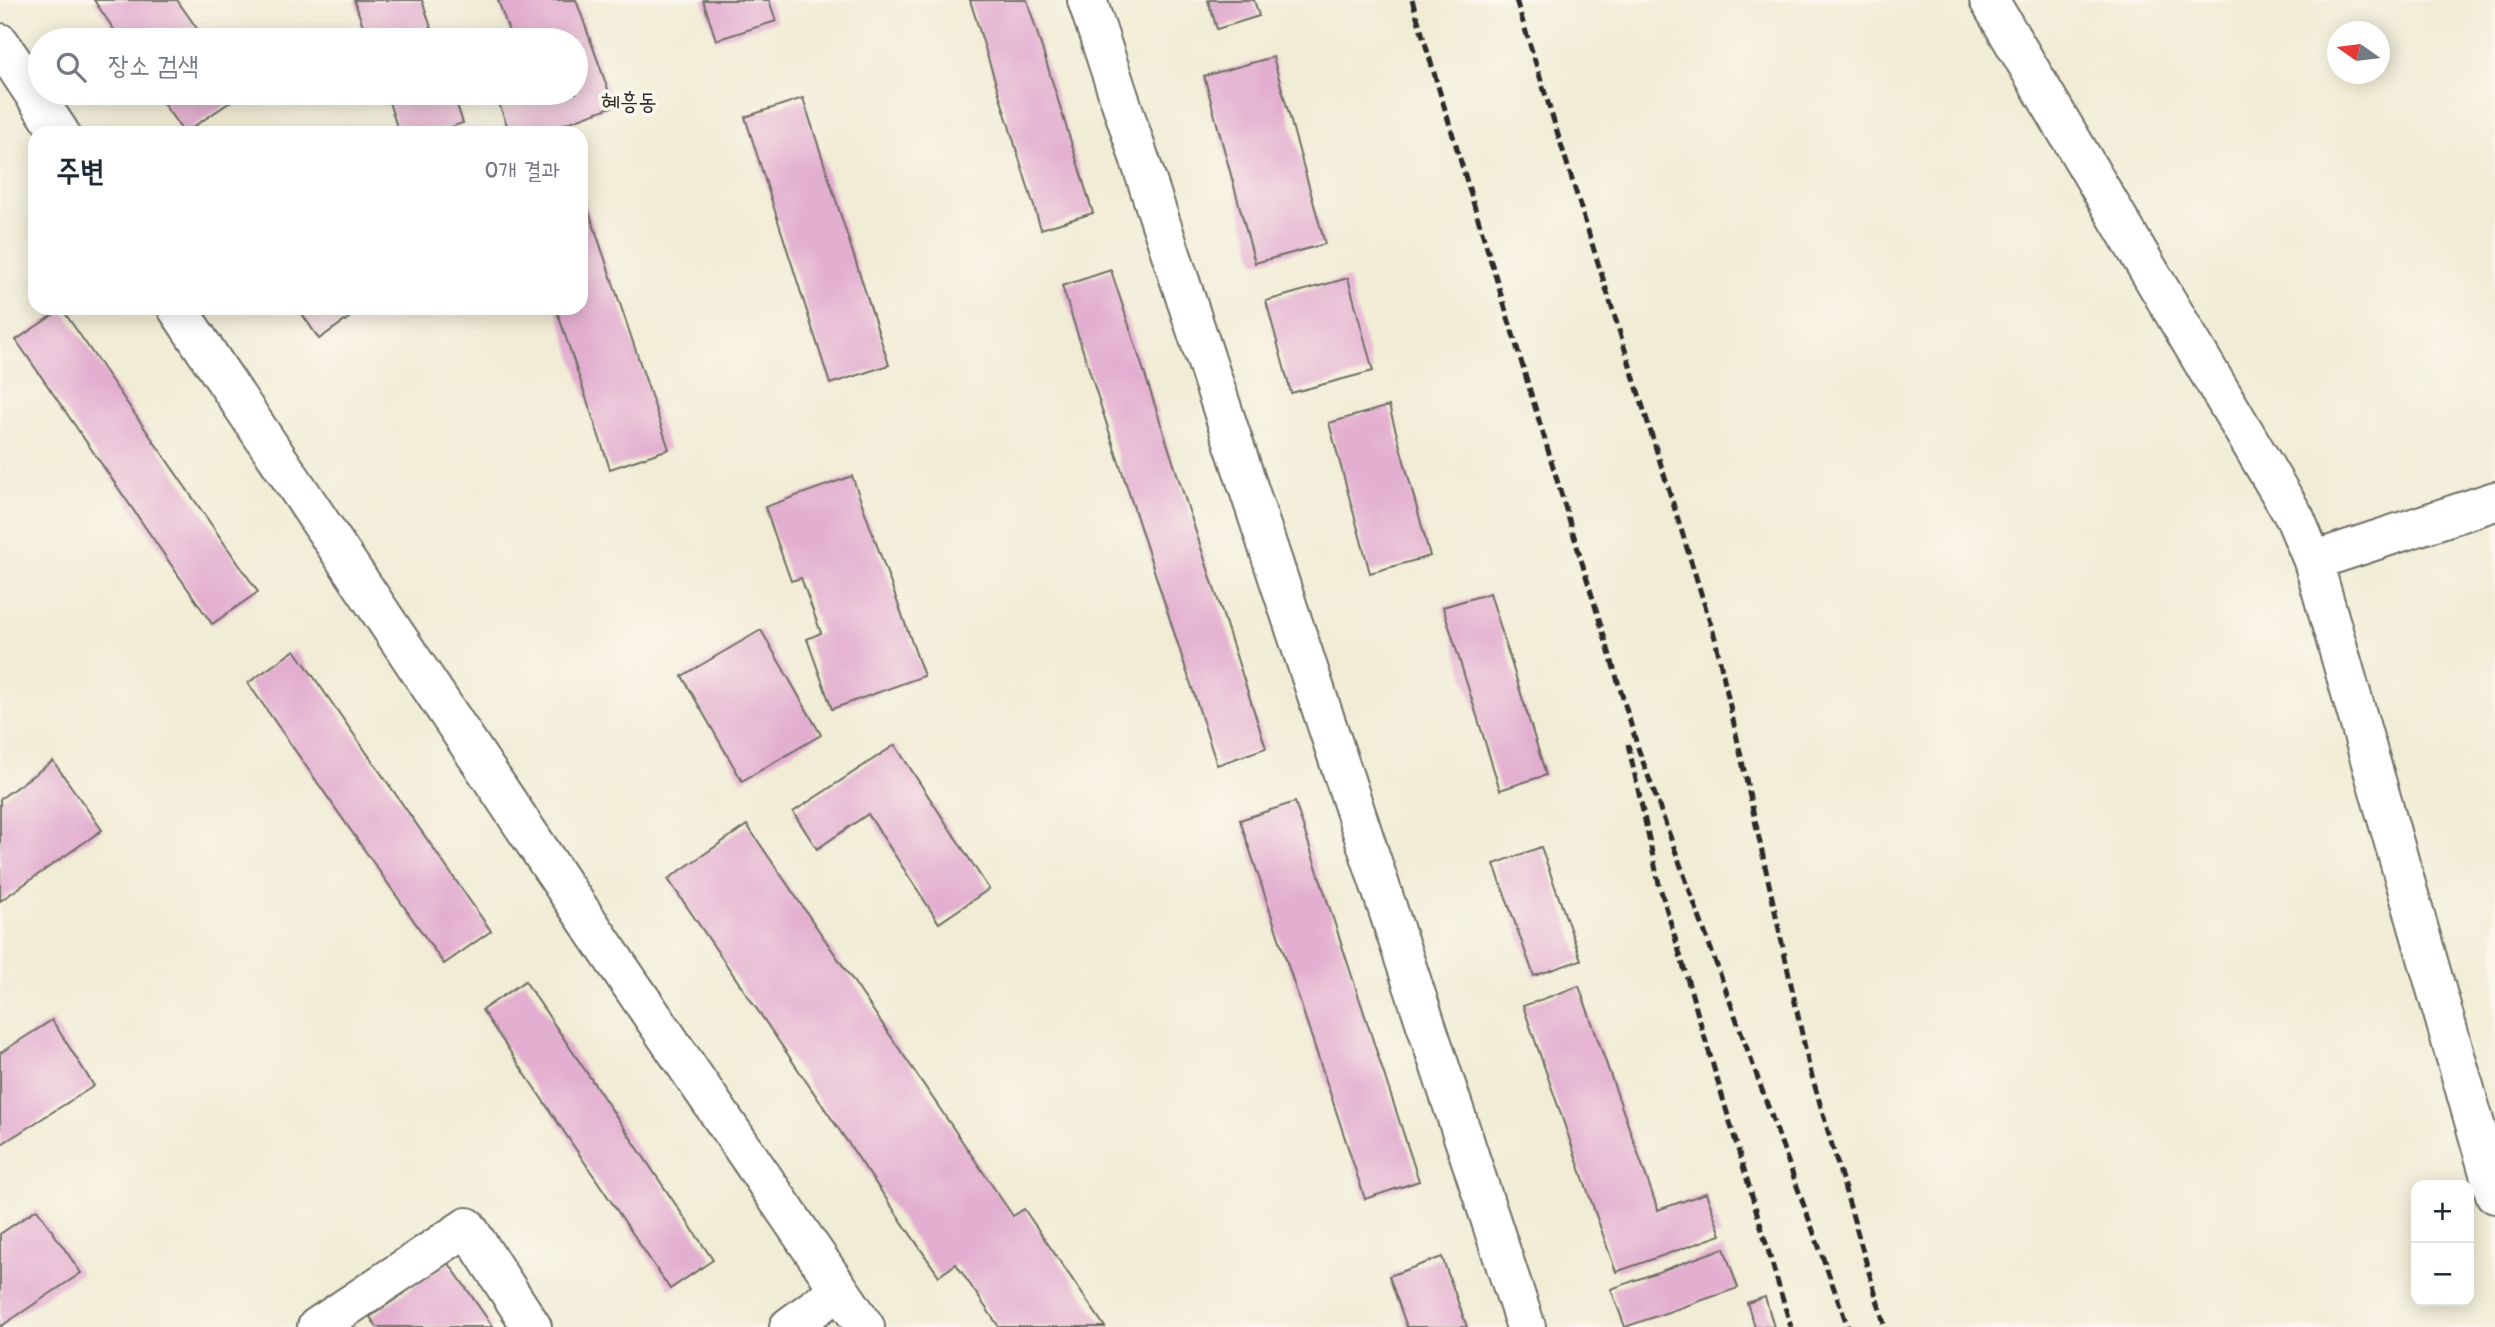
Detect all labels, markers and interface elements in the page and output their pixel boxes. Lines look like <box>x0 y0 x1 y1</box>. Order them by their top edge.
north arrow <box>2327 21 2390 84</box>
search box <box>28 28 588 105</box>
icon: search <box>52 48 90 86</box>
text: 장소 검색 <box>108 51 199 82</box>
district label: 혜흥동 <box>601 88 657 116</box>
text: 주변 <box>56 154 104 190</box>
text: 0개 결과 <box>485 157 560 185</box>
map controls <box>2411 1180 2474 1306</box>
button: + <box>2411 1180 2474 1243</box>
button: − <box>2411 1243 2474 1306</box>

